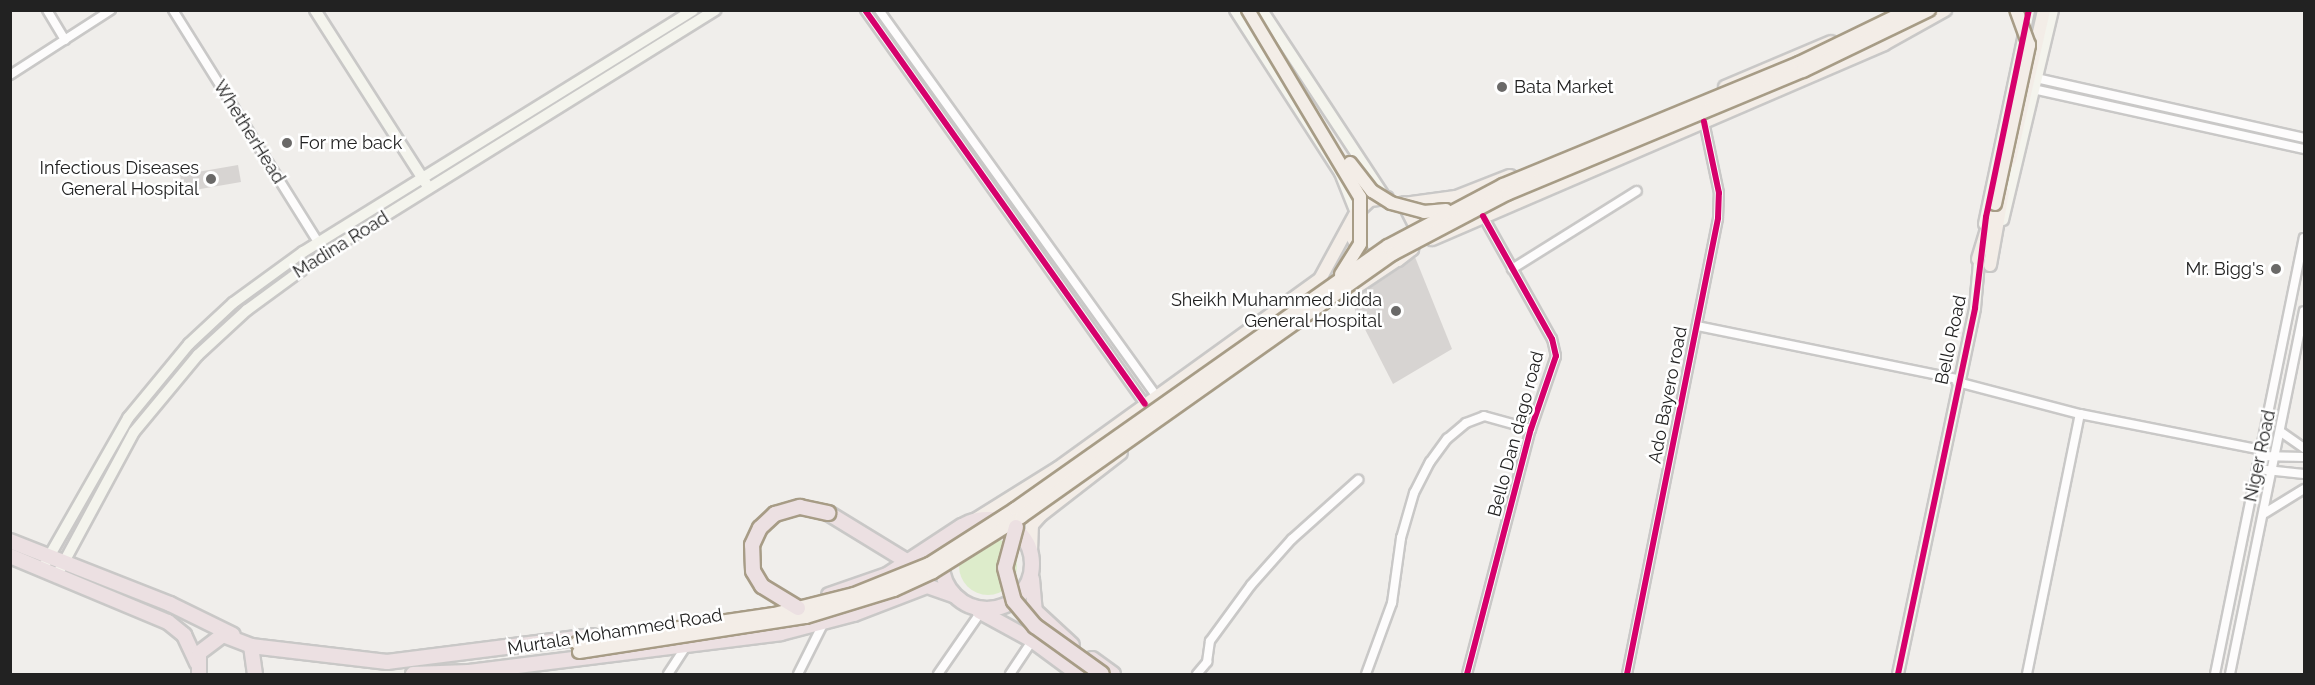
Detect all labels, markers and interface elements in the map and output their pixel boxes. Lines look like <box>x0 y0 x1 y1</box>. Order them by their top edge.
street label: WhetherHead <box>209 76 289 188</box>
place label: Bata Market <box>1514 76 1614 98</box>
marker: Bata Market <box>1495 80 1509 94</box>
place label: For me back <box>299 132 403 154</box>
marker: For me back <box>280 136 294 150</box>
place label: Infectious Diseases General Hospital <box>40 158 199 201</box>
marker: Infectious Diseases General Hospital <box>204 172 218 186</box>
street label: Madina Road <box>289 207 393 283</box>
place label: Mr. Bigg's <box>2185 258 2264 280</box>
marker: Mr. Bigg's <box>2269 262 2283 276</box>
place label: Sheikh Muhammed Jidda General Hospital <box>1170 290 1382 332</box>
street label: Bello Road <box>1931 293 1971 387</box>
marker: Sheikh Muhammed Jidda General Hospital <box>1387 302 1405 320</box>
street label: Ado Bayero road <box>1644 325 1692 465</box>
street label: Bello Dan dago road <box>1484 349 1548 519</box>
street label: Niger Road <box>2240 408 2280 504</box>
street label: Murtala Mohammed Road <box>506 604 724 660</box>

